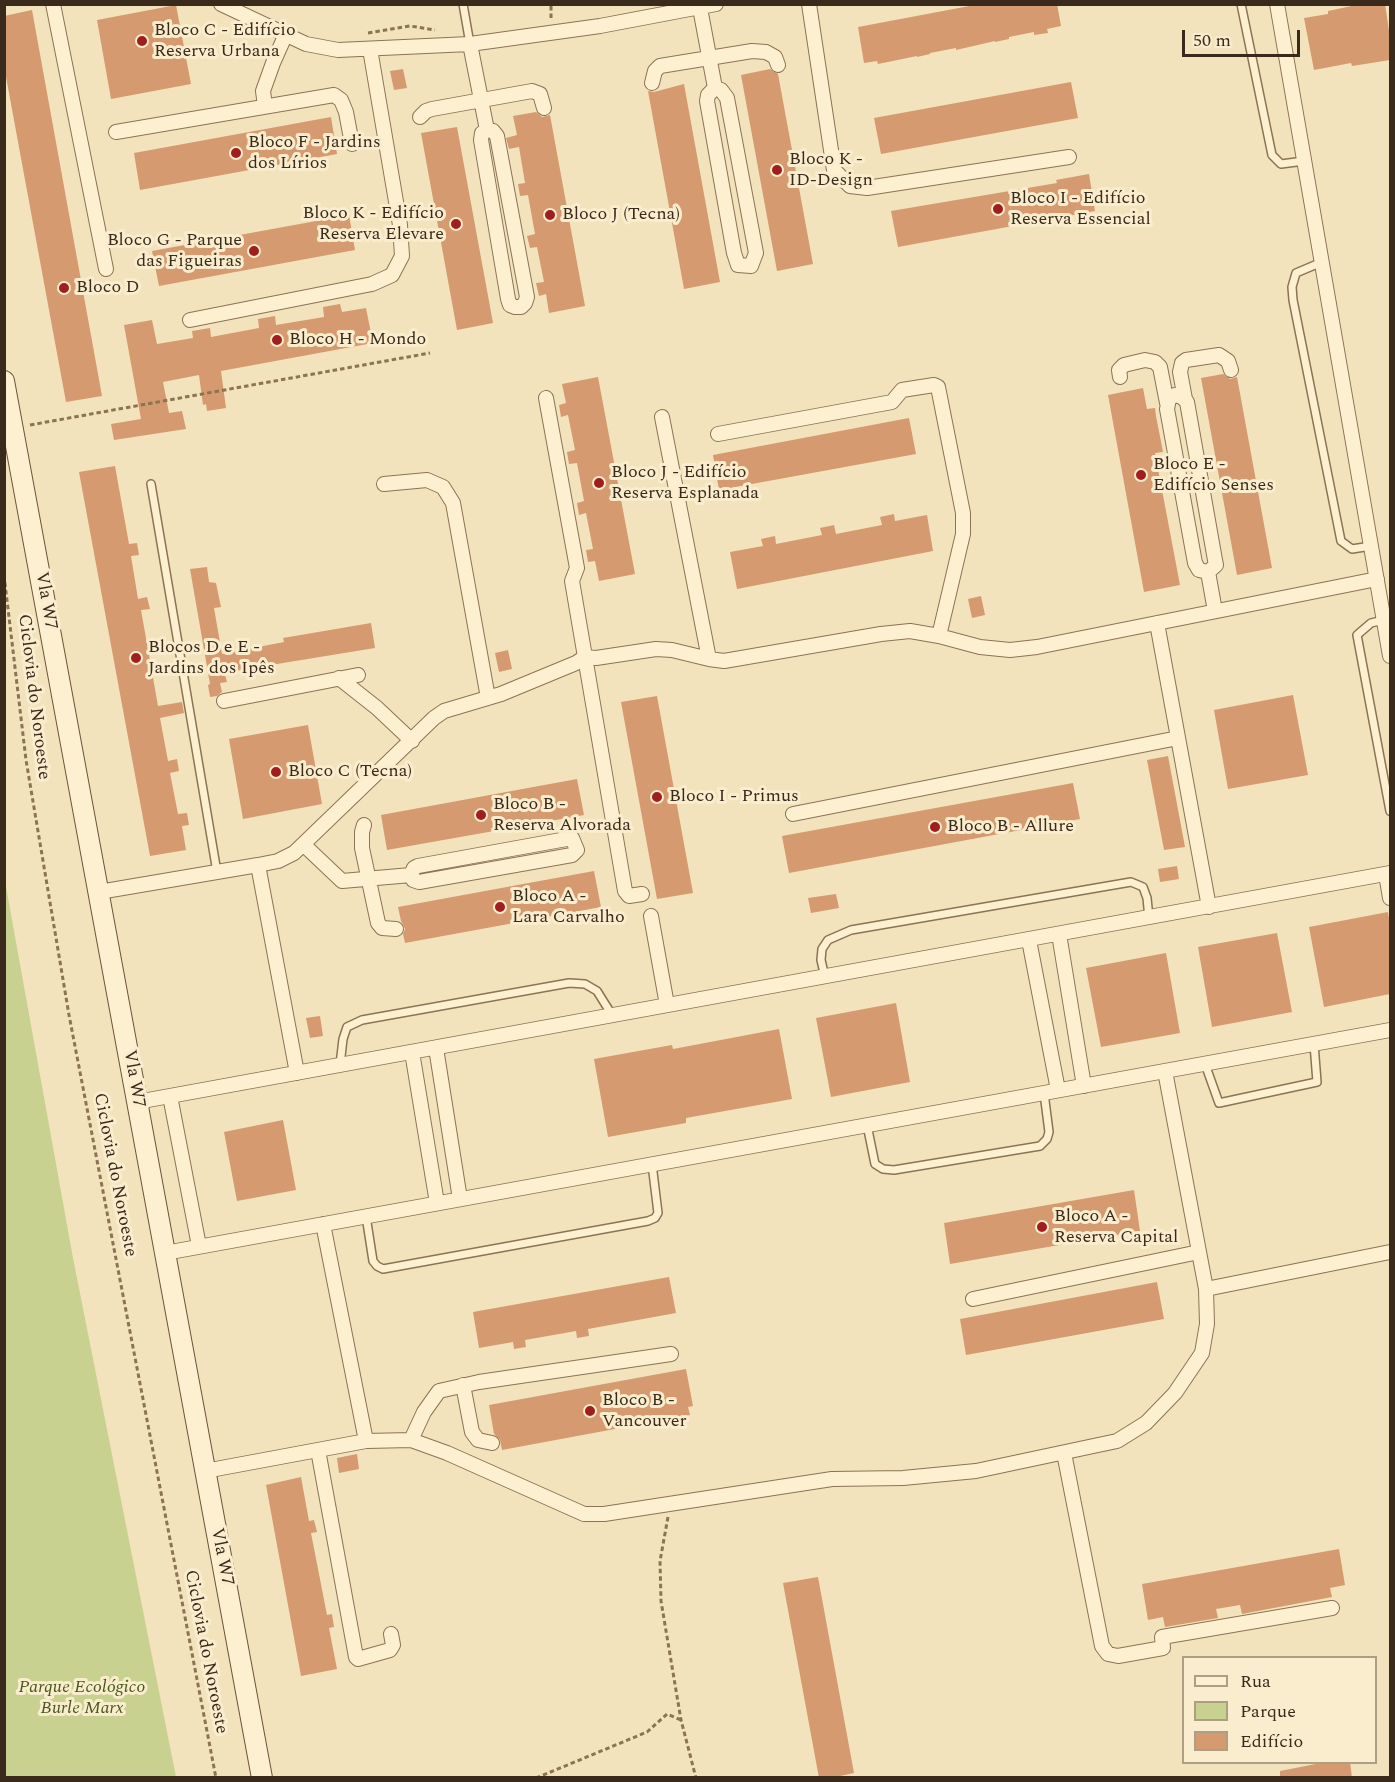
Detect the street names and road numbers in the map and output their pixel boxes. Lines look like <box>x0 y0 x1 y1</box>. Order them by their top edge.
street label: Vla W7 <box>29 570 61 632</box>
street label: Ciclovia do Noroeste <box>12 613 54 781</box>
street label: Vla W7 <box>117 1048 149 1110</box>
street label: Ciclovia do Noroeste <box>87 1091 141 1259</box>
street label: Vla W7 <box>205 1526 237 1588</box>
street label: Ciclovia do Noroeste <box>178 1568 232 1736</box>

